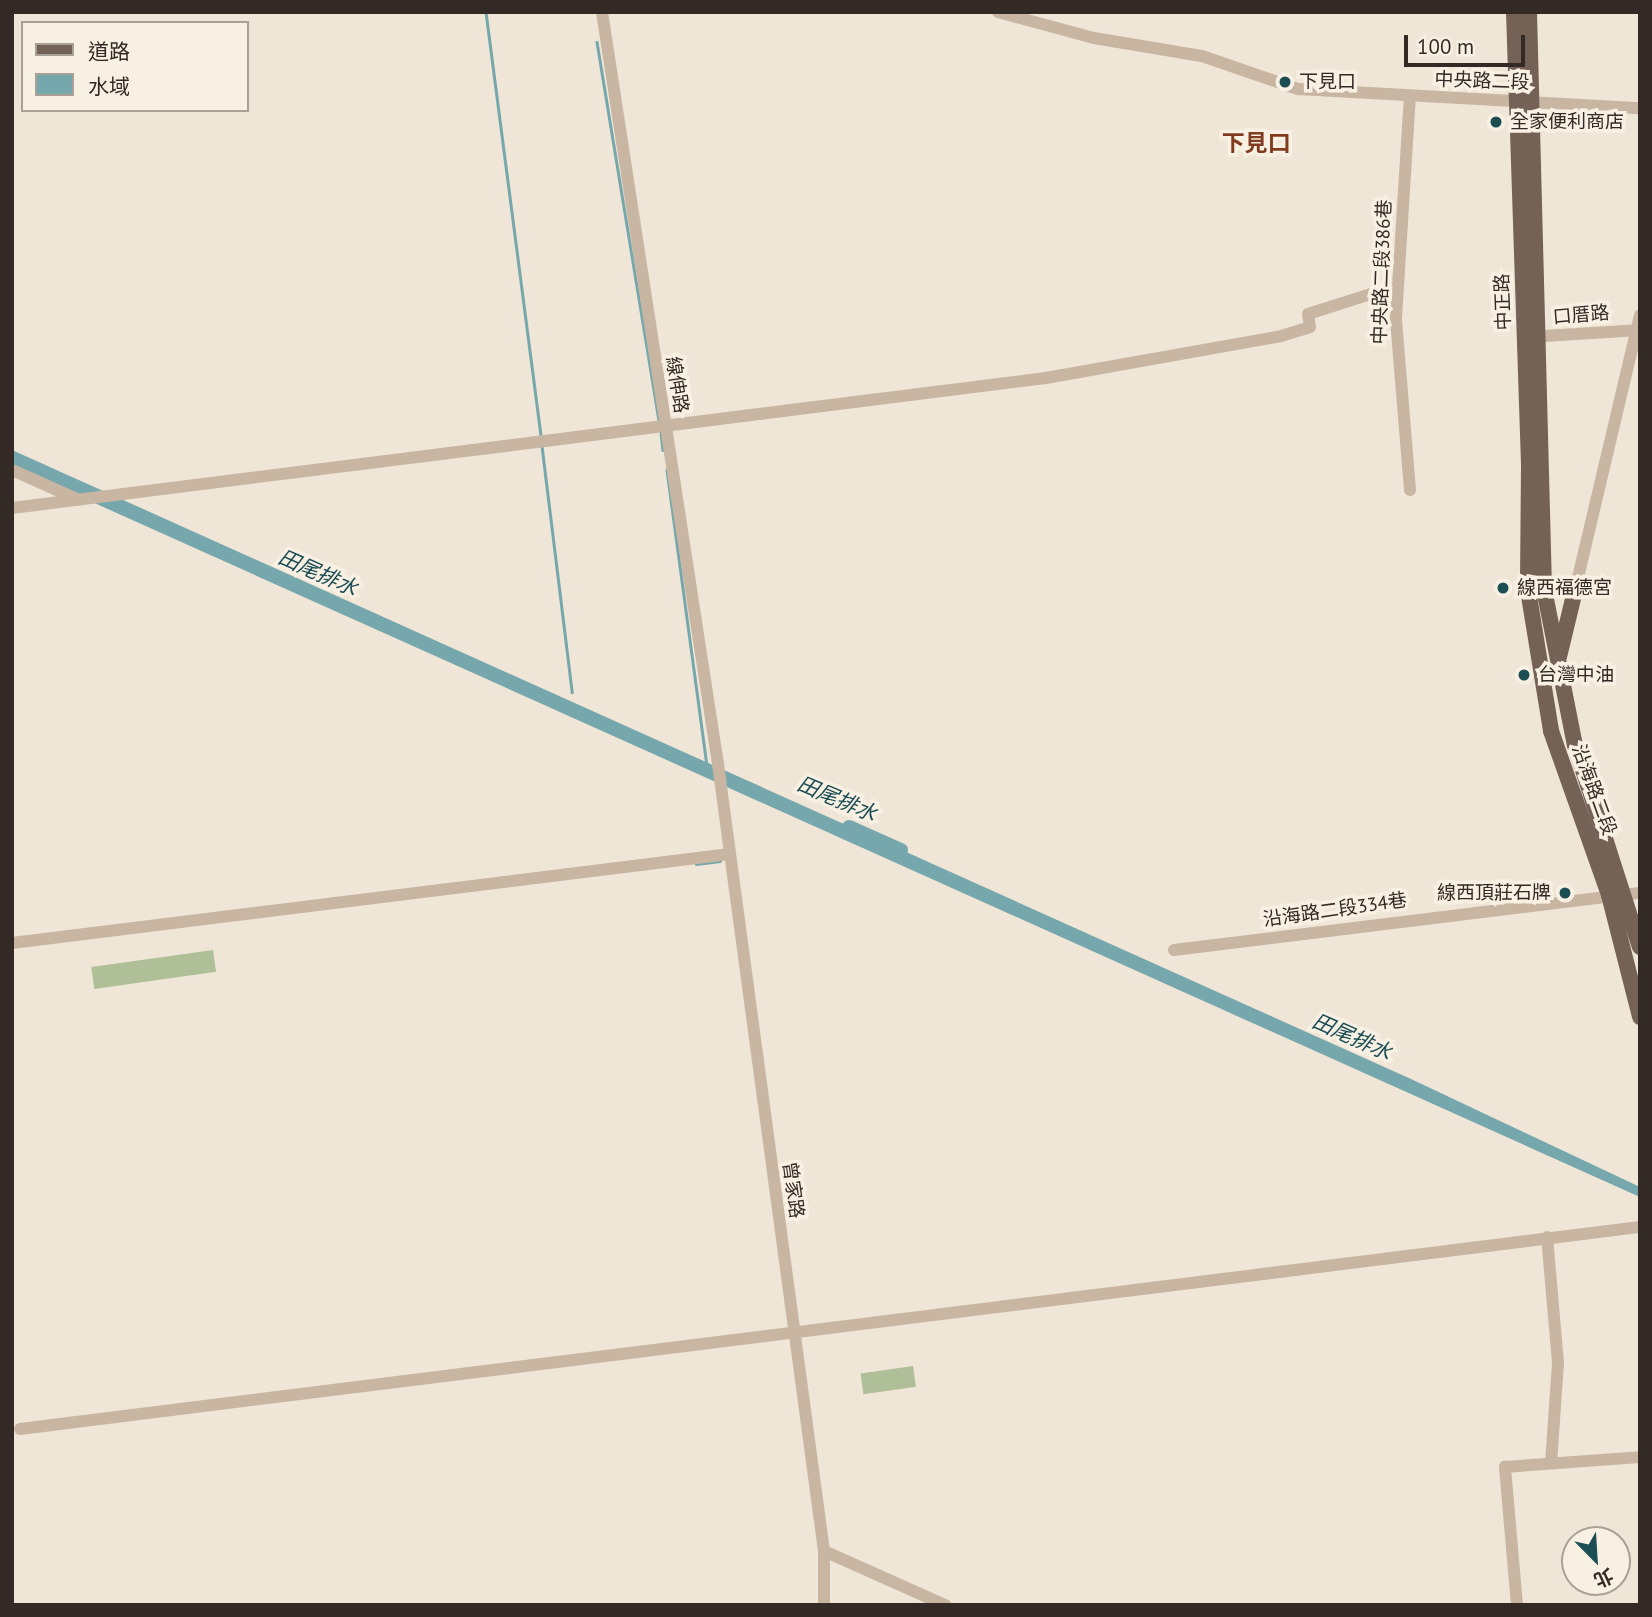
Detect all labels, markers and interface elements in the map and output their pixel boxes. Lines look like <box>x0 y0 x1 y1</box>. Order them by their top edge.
legend <box>21 21 248 112</box>
scale bar <box>1407 21 1528 65</box>
text: 100 m <box>1417 33 1474 60</box>
text: 道路 <box>88 38 130 65</box>
street label: 中央路二段 <box>1434 68 1530 94</box>
place label: 下見口 <box>1299 71 1356 93</box>
text: 水域 <box>88 73 130 100</box>
marker: 下見口 <box>1277 74 1293 90</box>
place label: 全家便利商店 <box>1510 111 1624 133</box>
marker: 全家便利商店 <box>1488 114 1504 130</box>
district label: 下見口 <box>1222 129 1290 157</box>
street label: 中央路二段386巷 <box>1368 199 1396 345</box>
street label: 中正路 <box>1491 273 1515 331</box>
street label: 口厝路 <box>1552 301 1610 329</box>
street label: 線伸路 <box>661 355 693 415</box>
water label: 田尾排水 <box>275 544 361 602</box>
place label: 線西福德宮 <box>1517 577 1612 599</box>
marker: 線西福德宮 <box>1495 580 1511 596</box>
place label: 台灣中油 <box>1538 664 1614 686</box>
marker: 台灣中油 <box>1516 667 1532 683</box>
street label: 沿海路二段 <box>1567 741 1621 839</box>
water label: 田尾排水 <box>793 771 881 827</box>
place label: 線西頂莊石牌 <box>1437 882 1551 904</box>
marker: 線西頂莊石牌 <box>1557 885 1573 901</box>
street label: 沿海路二段334巷 <box>1262 889 1408 931</box>
water label: 田尾排水 <box>1309 1008 1395 1066</box>
street label: 曾家路 <box>778 1160 808 1220</box>
north arrow <box>1561 1526 1631 1596</box>
text: 北 <box>1590 1564 1617 1593</box>

